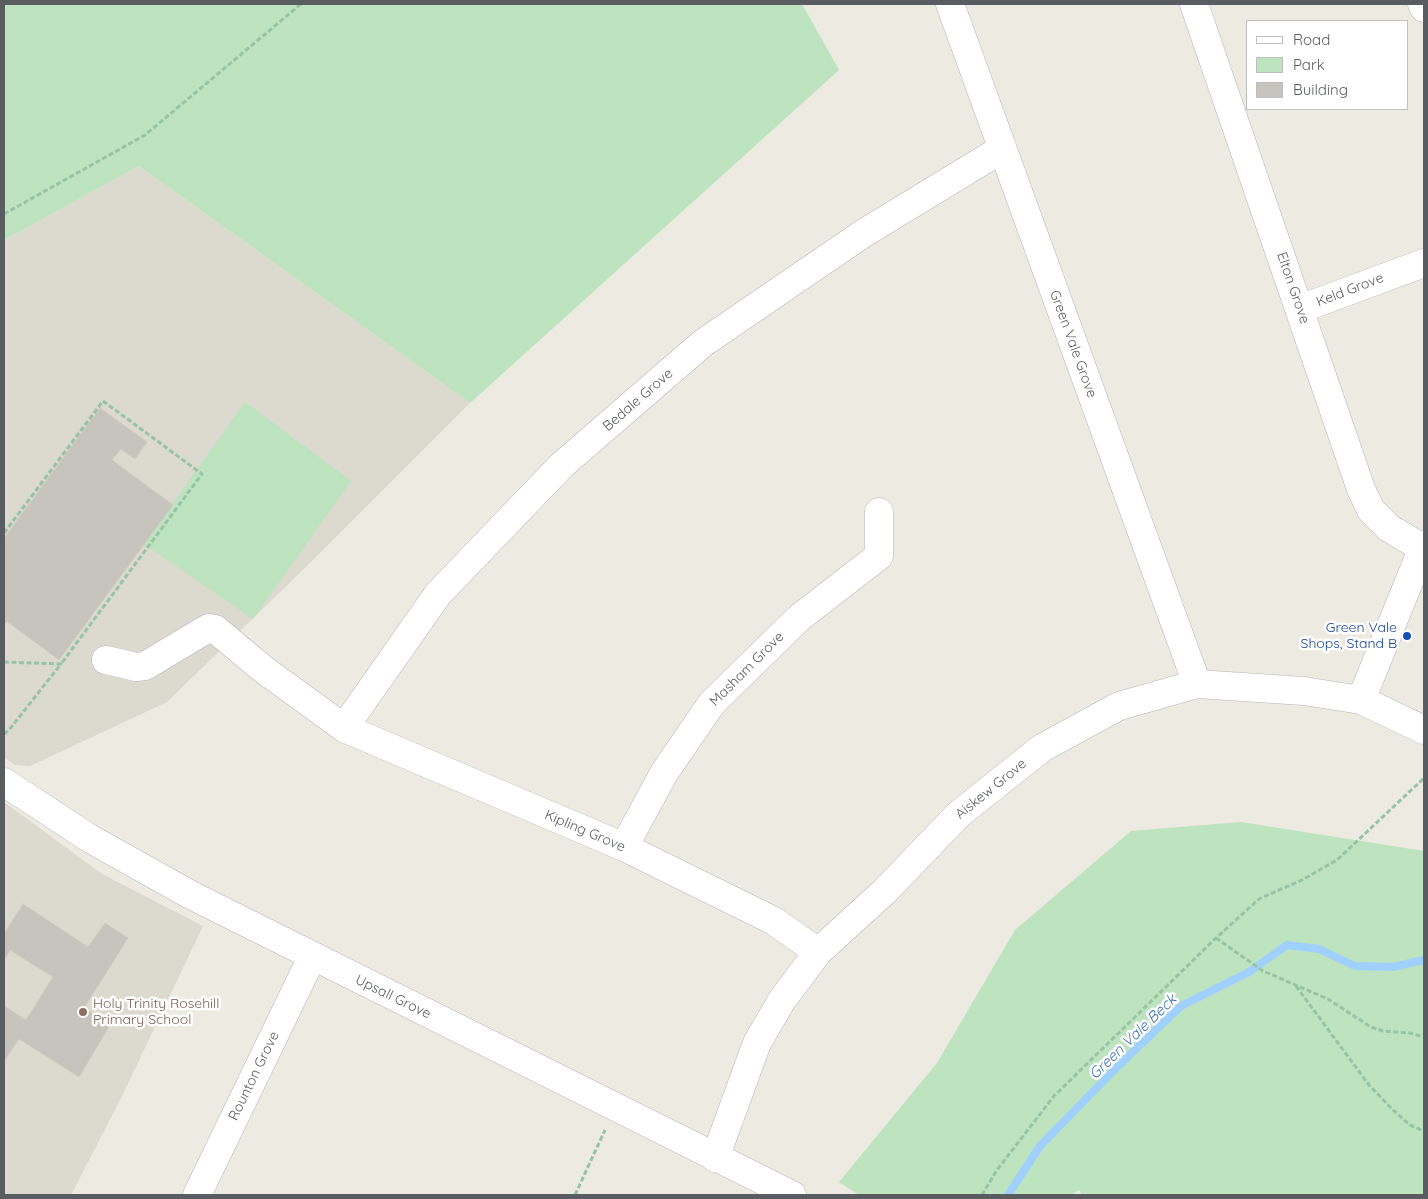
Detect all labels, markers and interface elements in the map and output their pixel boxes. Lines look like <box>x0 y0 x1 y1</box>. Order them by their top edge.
legend <box>1246 20 1408 110</box>
text: Road <box>1293 30 1330 49</box>
text: Park <box>1293 55 1325 74</box>
text: Building <box>1293 80 1348 99</box>
street label: Elton Grove <box>1273 250 1313 326</box>
street label: Keld Grove <box>1314 269 1386 311</box>
street label: Green Vale Grove <box>1046 288 1100 400</box>
street label: Bedale Grove <box>600 365 676 435</box>
place label: Green Vale Shops, Stand B <box>1301 620 1397 652</box>
street label: Masham Grove <box>706 628 788 710</box>
marker: Green Vale Shops, Stand B <box>1401 630 1413 642</box>
street label: Aiskew Grove <box>952 755 1030 823</box>
street label: Kipling Grove <box>542 806 628 856</box>
street label: Upsall Grove <box>352 971 434 1023</box>
water label: Green Vale Beck <box>1086 991 1180 1083</box>
place label: Holy Trinity Rosehill Primary School <box>93 996 220 1028</box>
marker: Holy Trinity Rosehill Primary School <box>77 1006 89 1018</box>
street label: Rounton Grove <box>225 1029 283 1123</box>

